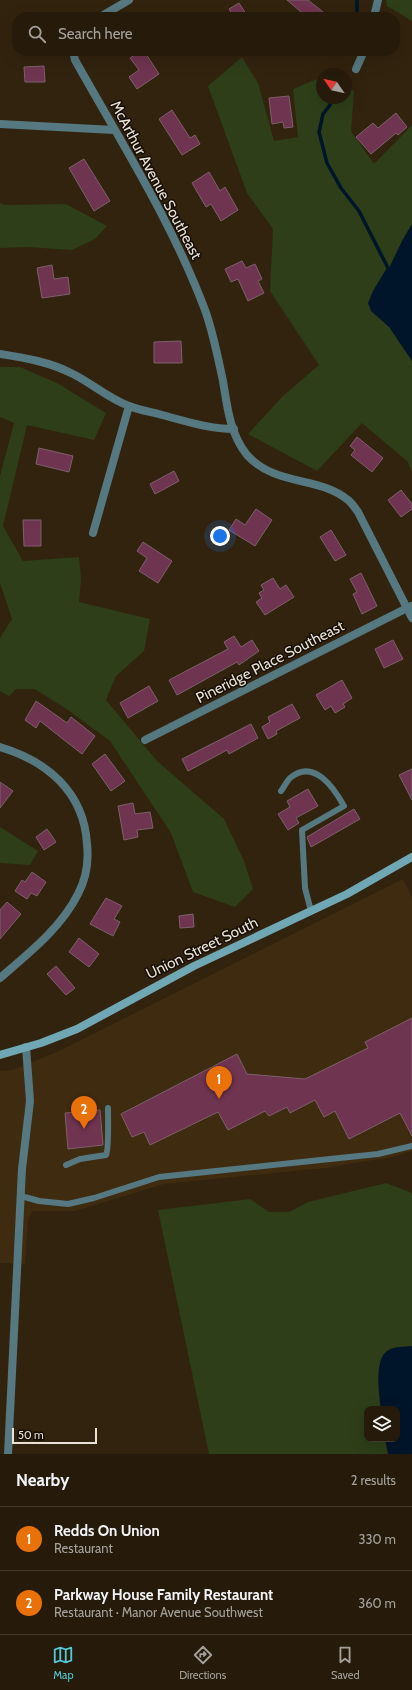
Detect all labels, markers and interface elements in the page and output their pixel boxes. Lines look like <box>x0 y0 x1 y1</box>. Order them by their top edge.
search box <box>12 12 400 56</box>
icon: search <box>26 23 48 45</box>
text: Search here <box>58 25 133 43</box>
north arrow <box>316 68 352 104</box>
street label: McArthur Avenue Southeast <box>106 98 206 262</box>
your location <box>210 526 230 546</box>
street label: Pineridge Place Southeast <box>193 617 347 707</box>
street label: Union Street South <box>143 913 261 983</box>
pin: 1 <box>206 1066 232 1099</box>
pin: 2 <box>71 1096 97 1129</box>
map controls <box>364 1406 400 1442</box>
button: layers <box>364 1406 400 1442</box>
scale bar <box>12 1426 97 1445</box>
text: 50 m <box>18 1428 44 1442</box>
text: Nearby <box>16 1470 69 1490</box>
text: 2 results <box>351 1472 396 1488</box>
text: Redds On Union <box>54 1522 160 1540</box>
text: 1 <box>27 1531 31 1547</box>
text: 330 m <box>359 1531 396 1547</box>
text: Restaurant <box>54 1540 113 1556</box>
text: Parkway House Family Restaurant <box>54 1586 273 1604</box>
text: 2 <box>26 1595 32 1611</box>
text: 360 m <box>358 1595 396 1611</box>
text: Restaurant · Manor Avenue Southwest <box>54 1604 263 1620</box>
tab: Map <box>52 1644 74 1682</box>
tab: Directions <box>179 1644 226 1682</box>
tab: Saved <box>331 1644 360 1682</box>

